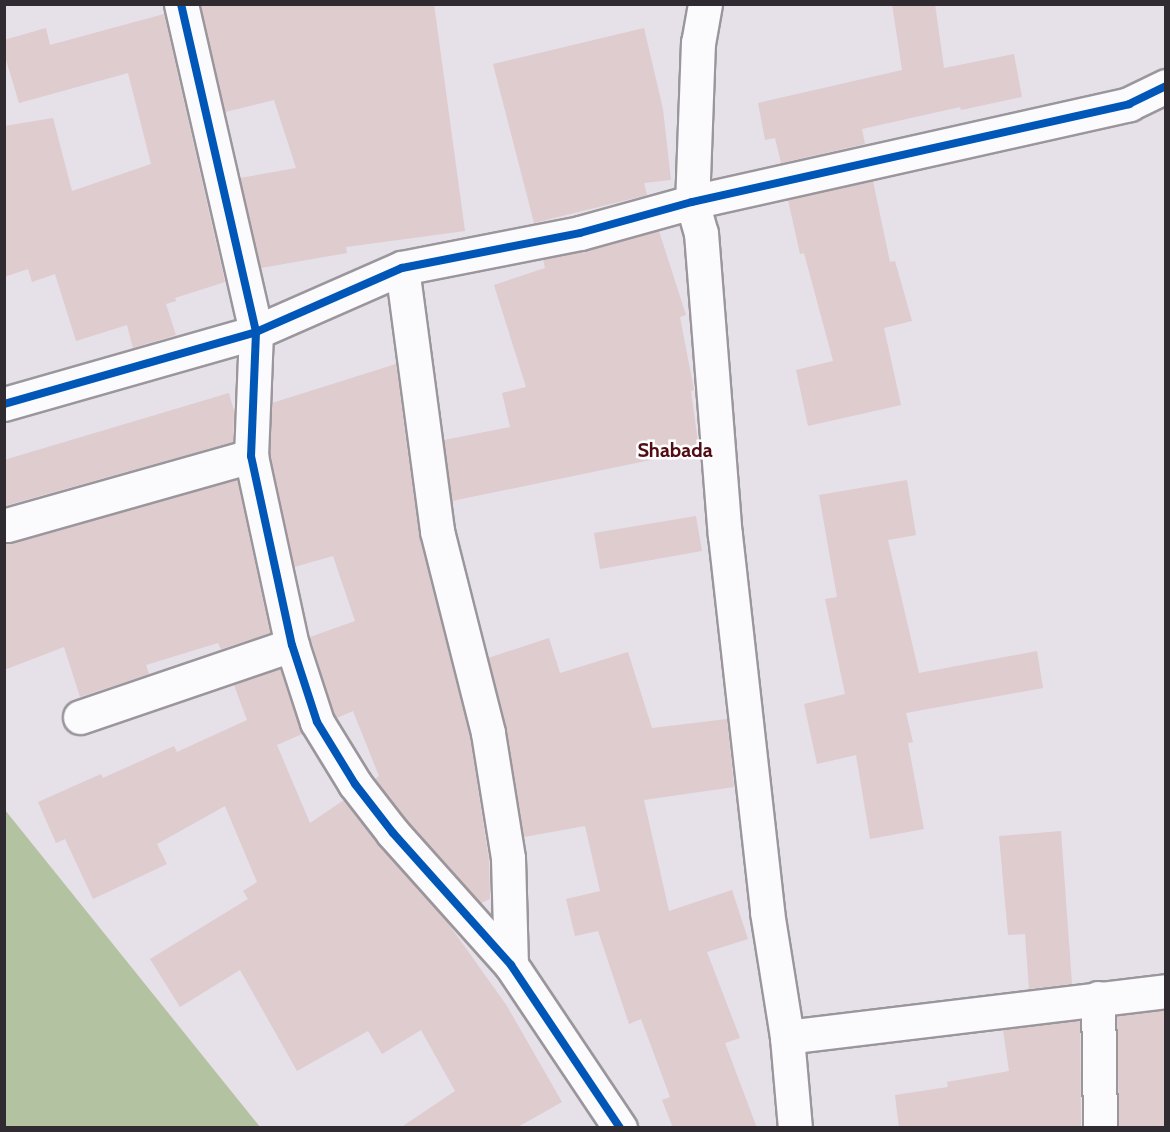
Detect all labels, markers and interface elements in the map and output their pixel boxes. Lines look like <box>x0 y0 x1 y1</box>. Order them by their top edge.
district label: Shabada <box>637 438 713 462</box>

